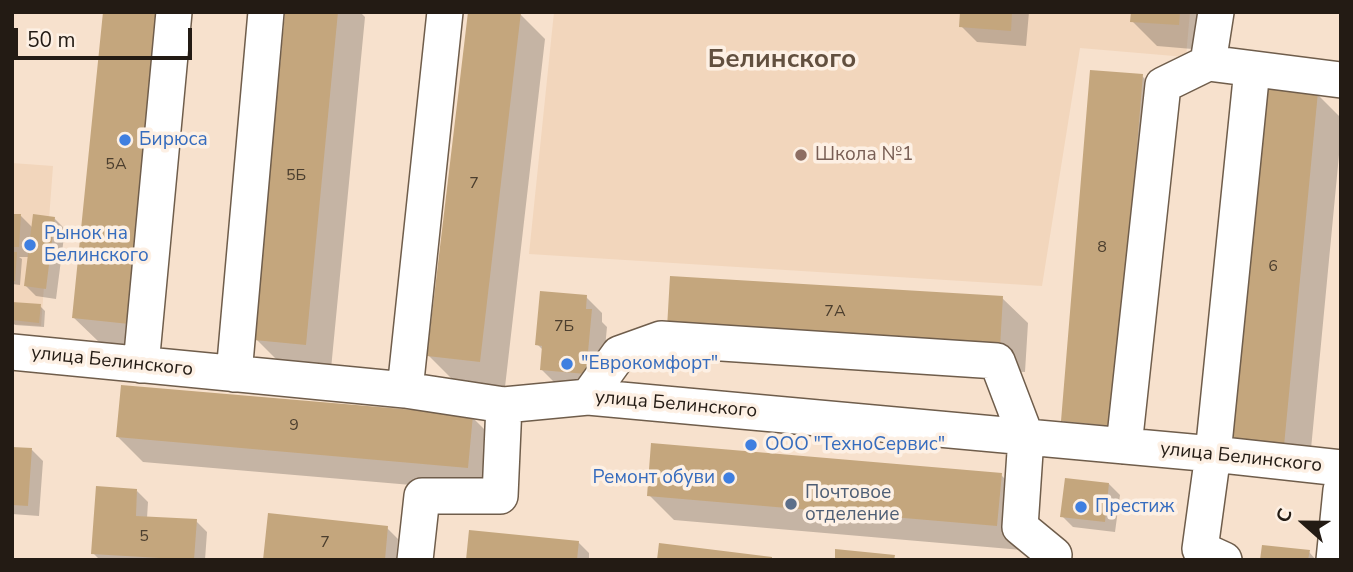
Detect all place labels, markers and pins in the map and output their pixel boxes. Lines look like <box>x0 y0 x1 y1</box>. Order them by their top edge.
place label: Бирюса <box>139 129 208 151</box>
marker: Бирюса <box>117 132 133 148</box>
place label: Школа №1 <box>815 144 913 166</box>
marker: Школа №1 <box>793 147 809 163</box>
place label: Рынок на Белинского <box>44 223 149 267</box>
marker: Рынок на Белинского <box>22 237 38 253</box>
place label: "Еврокомфорт" <box>581 353 718 375</box>
marker: "Еврокомфорт" <box>559 356 575 372</box>
place label: ООО "ТехноСервис" <box>765 434 945 456</box>
marker: ООО "ТехноСервис" <box>743 437 759 453</box>
place label: Ремонт обуви <box>592 467 715 489</box>
marker: Ремонт обуви <box>721 470 737 486</box>
place label: Почтовое отделение <box>805 482 899 526</box>
marker: Почтовое отделение <box>783 496 799 512</box>
place label: Престиж <box>1095 496 1174 518</box>
marker: Престиж <box>1073 499 1089 515</box>

